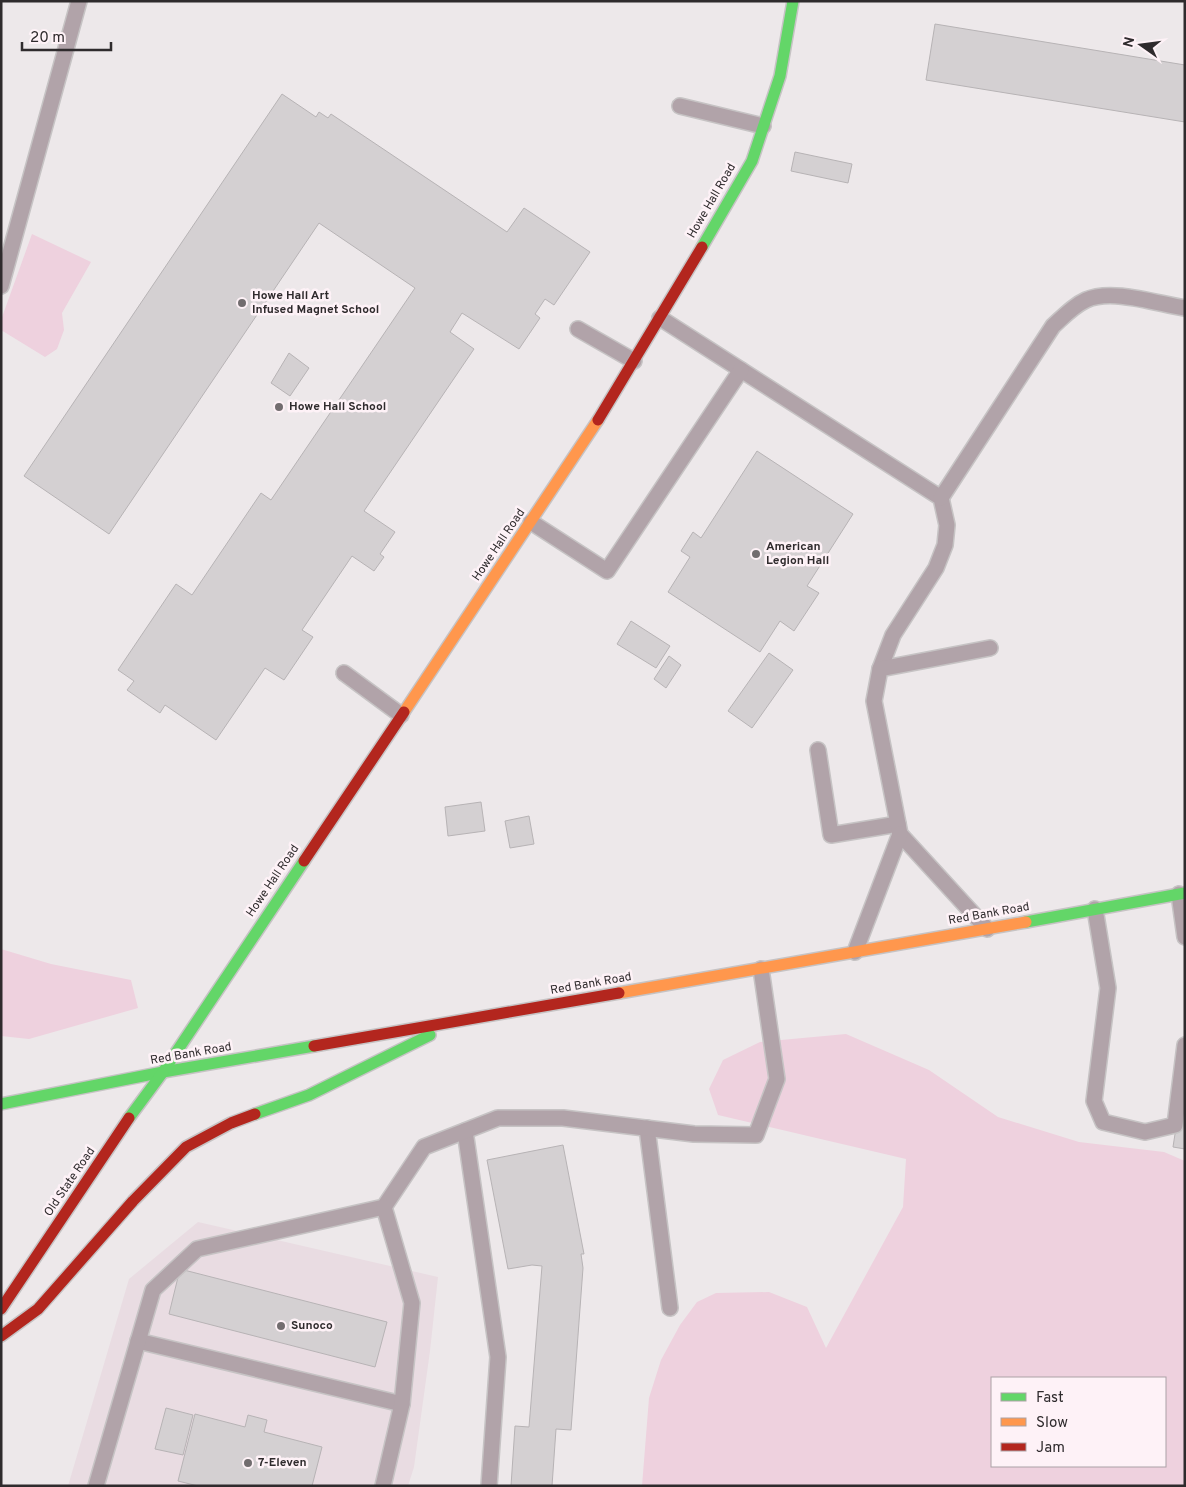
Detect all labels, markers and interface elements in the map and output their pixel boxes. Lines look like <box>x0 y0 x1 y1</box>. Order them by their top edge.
scale bar <box>22 20 111 52</box>
north arrow <box>1116 20 1166 70</box>
text: 20 m <box>30 29 65 48</box>
text: N <box>1120 35 1139 49</box>
street label: Howe Hall Road <box>684 161 740 241</box>
place label: Howe Hall Art Infused Magnet School <box>252 288 379 318</box>
marker: Howe Hall Art Infused Magnet School <box>236 297 248 309</box>
place label: Howe Hall School <box>289 399 386 415</box>
marker: Howe Hall School <box>273 401 285 413</box>
street label: Howe Hall Road <box>469 506 529 584</box>
place label: American Legion Hall <box>766 539 829 569</box>
marker: American Legion Hall <box>750 548 762 560</box>
street label: Howe Hall Road <box>243 842 303 920</box>
street label: Red Bank Road <box>947 899 1031 929</box>
street label: Red Bank Road <box>549 969 633 999</box>
street label: Red Bank Road <box>149 1039 233 1069</box>
street label: Old State Road <box>41 1144 99 1220</box>
place label: Sunoco <box>291 1318 333 1334</box>
marker: Sunoco <box>275 1320 287 1332</box>
legend <box>991 1377 1166 1467</box>
text: Fast <box>1036 1389 1064 1408</box>
text: Slow <box>1036 1414 1068 1433</box>
text: Jam <box>1036 1439 1065 1458</box>
place label: 7-Eleven <box>258 1455 307 1471</box>
marker: 7-Eleven <box>242 1457 254 1469</box>

